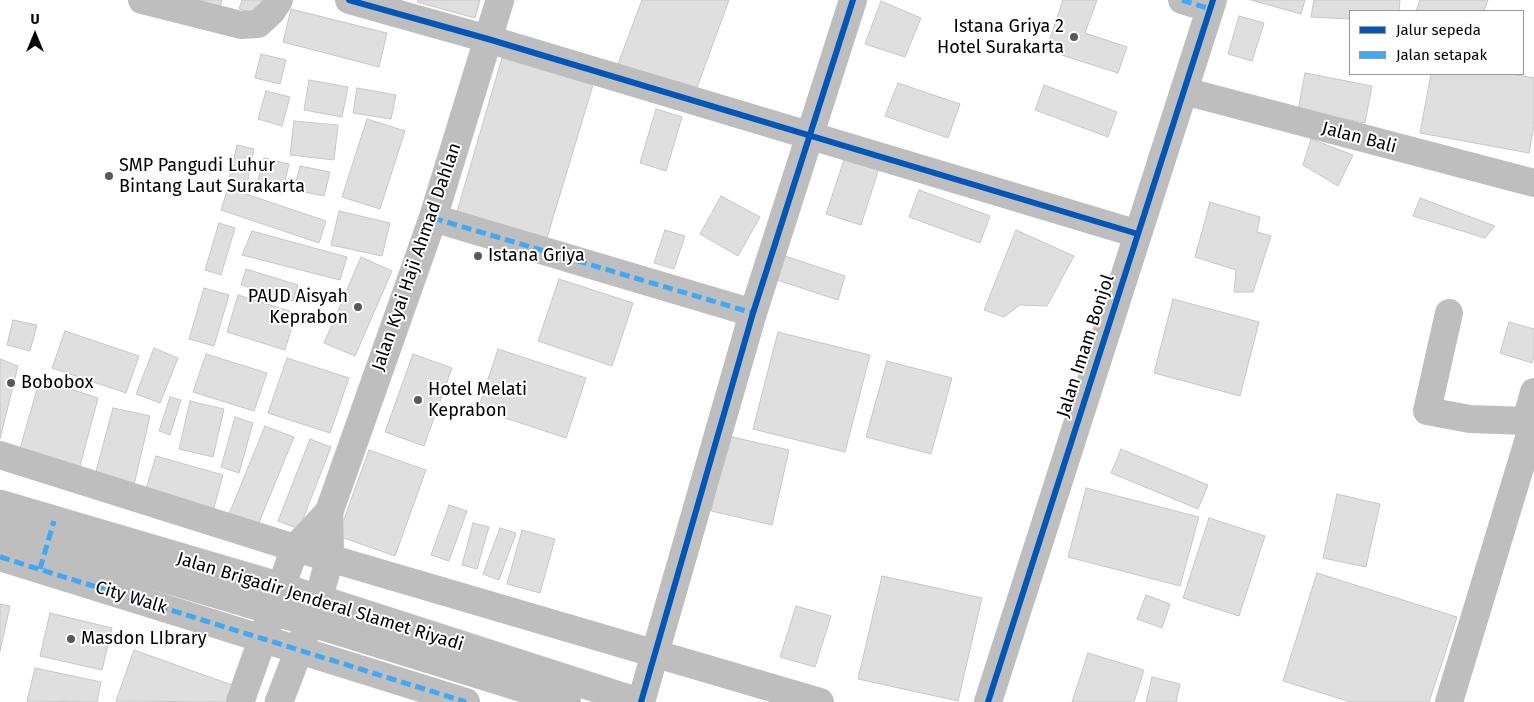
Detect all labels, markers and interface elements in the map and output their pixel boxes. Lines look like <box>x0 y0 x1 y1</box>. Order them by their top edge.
north arrow <box>10 10 60 60</box>
legend <box>1349 10 1524 75</box>
text: U <box>30 11 40 28</box>
place label: Istana Griya 2 Hotel Surakarta <box>937 16 1064 58</box>
text: Jalur sepeda <box>1396 21 1481 39</box>
marker: Istana Griya 2 Hotel Surakarta <box>1068 31 1080 43</box>
text: Jalan setapak <box>1396 46 1487 64</box>
street label: Jalan Bali <box>1319 118 1399 158</box>
street label: Jalan Kyai Haji Ahmad Dahlan <box>368 140 466 374</box>
place label: SMP Pangudi Luhur Bintang Laut Surakarta <box>119 155 305 198</box>
marker: SMP Pangudi Luhur Bintang Laut Surakarta <box>103 170 115 182</box>
place label: Istana Griya <box>488 245 585 267</box>
marker: Istana Griya <box>472 250 484 262</box>
street label: Jalan Imam Bonjol <box>1053 272 1119 420</box>
place label: PAUD Aisyah Keprabon <box>248 286 348 328</box>
marker: PAUD Aisyah Keprabon <box>352 301 364 313</box>
place label: Bobobox <box>21 372 93 394</box>
marker: Bobobox <box>5 377 17 389</box>
place label: Hotel Melati Keprabon <box>428 379 527 422</box>
marker: Hotel Melati Keprabon <box>412 394 424 406</box>
street label: Jalan Brigadir Jenderal Slamet Riyadi <box>174 548 466 656</box>
street label: City Walk <box>93 577 169 619</box>
place label: Masdon LIbrary <box>81 628 206 650</box>
marker: Masdon LIbrary <box>65 633 77 645</box>

